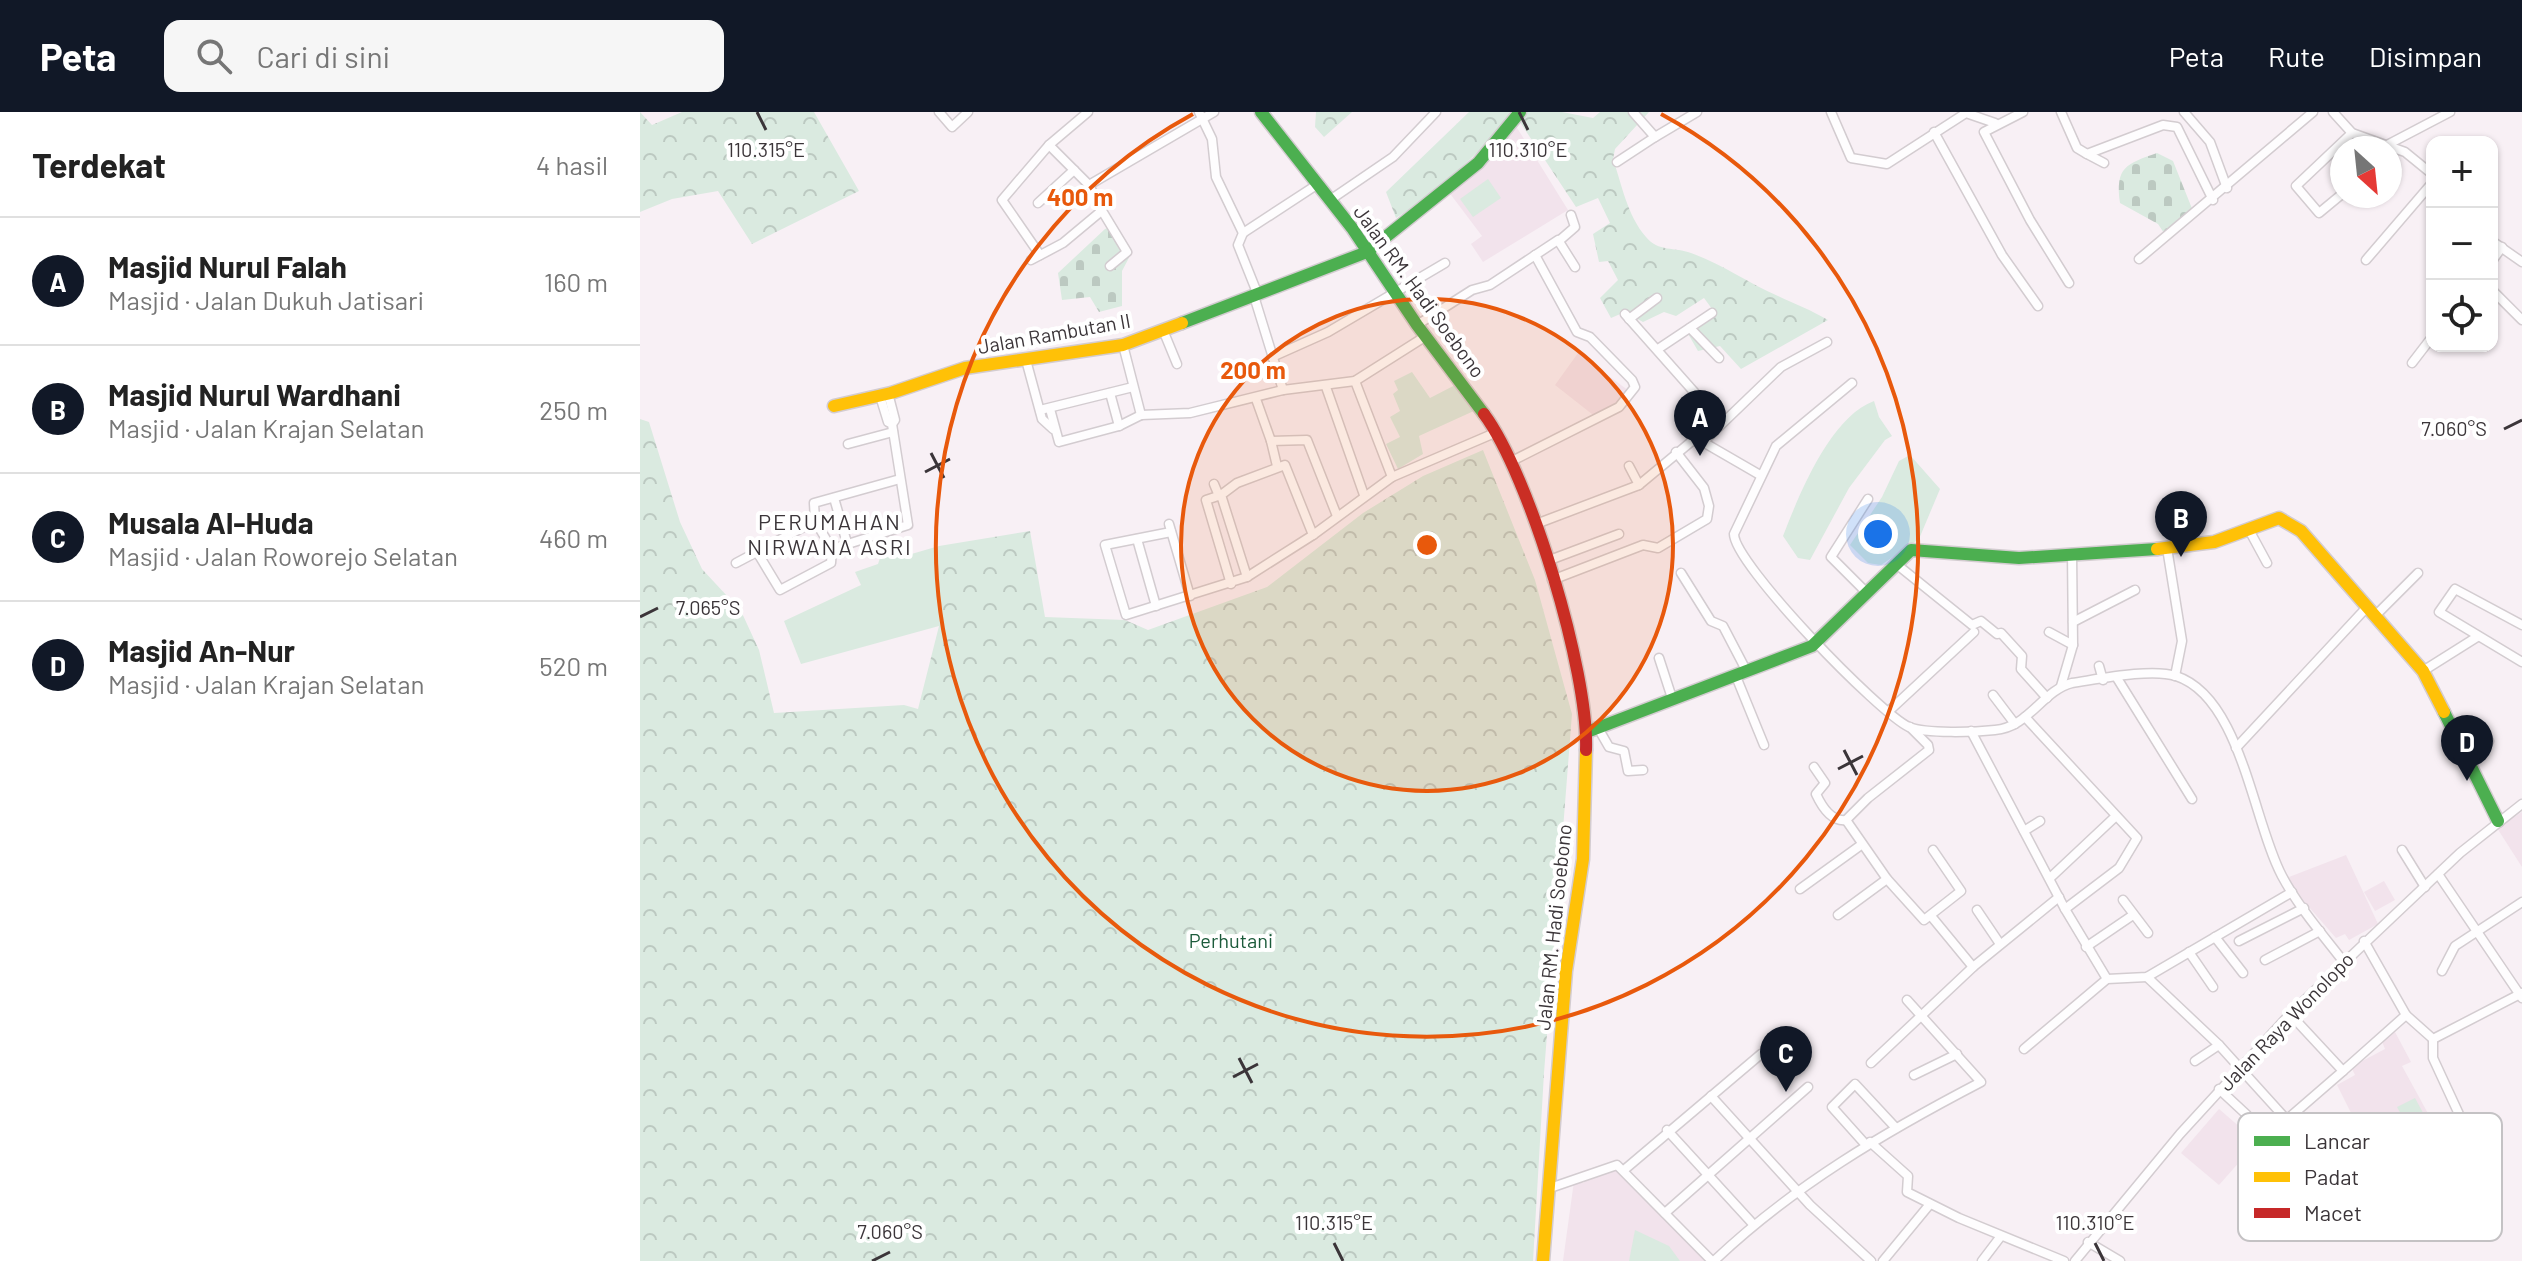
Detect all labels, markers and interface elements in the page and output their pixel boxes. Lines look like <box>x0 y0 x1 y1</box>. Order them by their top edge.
search box <box>164 20 724 92</box>
text: Peta <box>40 33 116 79</box>
icon: search <box>192 34 236 78</box>
text: Cari di sini <box>256 38 390 74</box>
text: Peta <box>2169 39 2224 73</box>
text: Rute <box>2268 39 2325 73</box>
text: Disimpan <box>2369 39 2482 73</box>
north arrow <box>2330 136 2402 208</box>
map controls <box>2426 136 2498 352</box>
button: + <box>2426 136 2498 208</box>
text: 110.315°E <box>727 137 805 161</box>
text: 110.310°E <box>1488 137 1568 161</box>
text: Terdekat <box>32 144 166 185</box>
text: 4 hasil <box>536 149 608 180</box>
text: 400 m <box>1047 182 1113 211</box>
street label: Jalan RM. Hadi Soebono <box>1349 200 1491 382</box>
button: − <box>2426 208 2498 280</box>
text: Masjid Nurul Falah <box>108 248 347 284</box>
text: A <box>49 266 67 297</box>
text: 160 m <box>544 266 608 297</box>
button: locate <box>2426 280 2498 352</box>
text: Masjid · Jalan Dukuh Jatisari <box>108 284 424 315</box>
street label: Jalan Rambutan II <box>976 308 1132 358</box>
text: 200 m <box>1220 355 1286 384</box>
text: Masjid Nurul Wardhani <box>108 376 401 412</box>
pin: A <box>1674 390 1726 456</box>
text: B <box>50 394 66 425</box>
text: 250 m <box>539 394 608 425</box>
text: Masjid · Jalan Krajan Selatan <box>108 412 425 443</box>
text: 7.060°S <box>2421 416 2487 440</box>
pin: B <box>2155 491 2207 557</box>
text: Musala Al-Huda <box>108 504 314 540</box>
district label: PERUMAHAN NIRWANA ASRI <box>747 508 913 559</box>
your location <box>1858 514 1898 554</box>
text: C <box>50 522 66 553</box>
text: 460 m <box>539 522 608 553</box>
centre of rings <box>1413 531 1441 559</box>
text: Masjid · Jalan Roworejo Selatan <box>108 540 458 571</box>
text: 7.065°S <box>676 595 740 619</box>
text: Masjid An-Nur <box>108 632 295 668</box>
text: D <box>50 650 66 681</box>
text: 520 m <box>539 650 608 681</box>
text: Masjid · Jalan Krajan Selatan <box>108 668 425 699</box>
pin: D <box>2441 715 2493 781</box>
street label: Jalan RM. Hadi Soebono <box>1530 823 1576 1031</box>
park label: Perhutani <box>1189 928 1273 952</box>
street label: Jalan Raya Wonolopo <box>2214 947 2358 1095</box>
pin: C <box>1760 1026 1812 1092</box>
legend <box>2238 1113 2502 1241</box>
text: Lancar <box>2304 1127 2370 1153</box>
text: Padat <box>2304 1163 2359 1189</box>
text: Macet <box>2304 1199 2362 1225</box>
text: 110.315°E <box>1295 1210 1373 1234</box>
text: 110.310°E <box>2055 1210 2135 1234</box>
text: 7.060°S <box>857 1219 923 1243</box>

